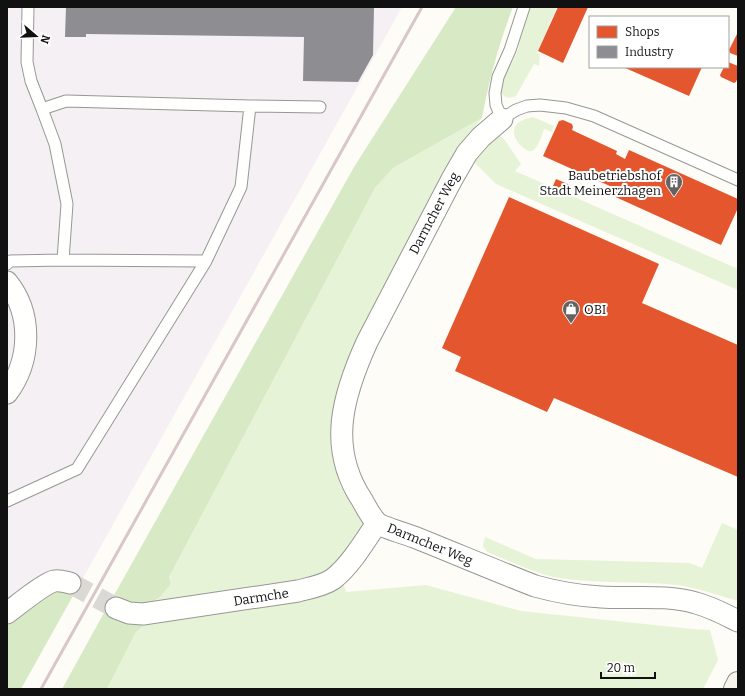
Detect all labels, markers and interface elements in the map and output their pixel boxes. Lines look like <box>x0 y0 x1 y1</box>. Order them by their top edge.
north arrow <box>16 16 56 56</box>
legend <box>589 16 729 68</box>
text: Shops <box>625 25 660 39</box>
text: N <box>37 33 53 46</box>
text: Industry <box>625 45 674 59</box>
place label: Baubetriebshof Stadt Meinerzhagen <box>539 168 662 198</box>
street label: Darmcher Weg <box>406 169 462 257</box>
building icon: Baubetriebshof Stadt Meinerzhagen <box>664 172 684 197</box>
shop icon: OBI <box>561 299 581 324</box>
place label: OBI <box>584 302 606 317</box>
street label: Darmcher Weg <box>385 520 475 568</box>
street label: Darmche <box>232 585 290 609</box>
scale bar <box>601 654 655 680</box>
text: 20 m <box>607 661 636 675</box>

